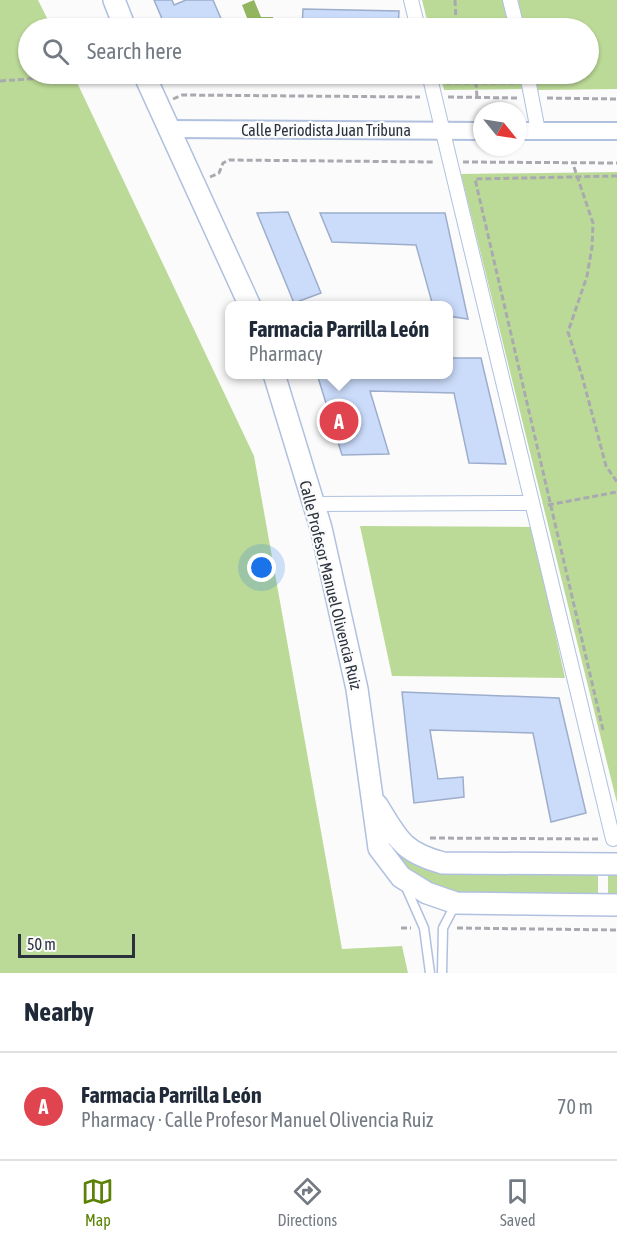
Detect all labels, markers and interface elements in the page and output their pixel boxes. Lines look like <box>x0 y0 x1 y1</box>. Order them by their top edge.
search box <box>18 18 599 84</box>
icon: search <box>39 35 72 68</box>
text: Search here <box>87 38 182 64</box>
north arrow <box>473 102 527 156</box>
street label: Calle Periodista Juan Tribuna <box>241 121 411 139</box>
popup <box>225 301 453 379</box>
text: Farmacia Parrilla León <box>249 316 429 342</box>
text: Pharmacy <box>249 342 323 365</box>
pin: A <box>320 398 358 444</box>
street label: Calle Profesor Manuel Olivencia Ruiz <box>296 479 366 692</box>
your location <box>247 553 276 582</box>
scale bar <box>18 931 135 958</box>
text: 50 m <box>27 935 56 953</box>
text: Nearby <box>24 997 94 1027</box>
text: Farmacia Parrilla León <box>81 1082 262 1108</box>
text: A <box>39 1095 48 1118</box>
text: 70 m <box>557 1095 593 1118</box>
text: Pharmacy · Calle Profesor Manuel Olivencia Ruiz <box>81 1108 433 1131</box>
tab: Map <box>81 1175 114 1229</box>
tab: Directions <box>277 1175 337 1229</box>
tab: Saved <box>500 1175 535 1229</box>

